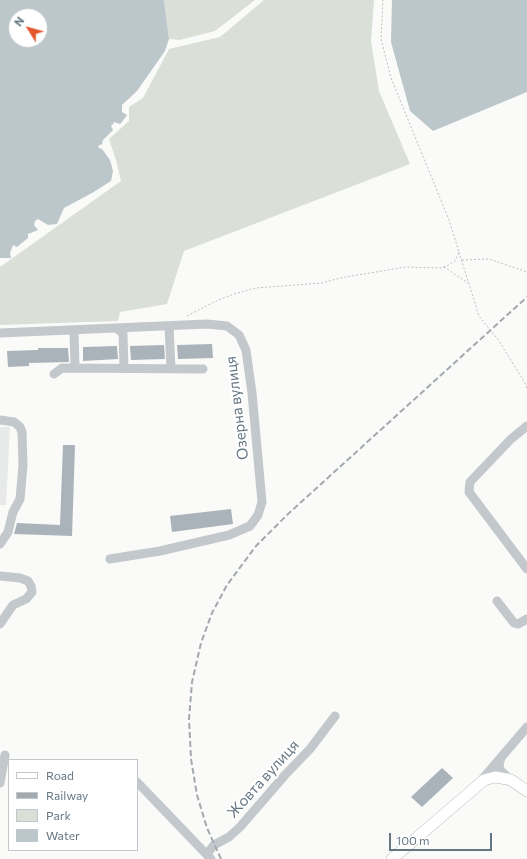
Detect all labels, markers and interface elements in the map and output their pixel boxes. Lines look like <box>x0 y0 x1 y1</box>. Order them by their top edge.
north arrow <box>8 8 48 48</box>
text: N <box>11 14 26 28</box>
street label: Озерна вулиця <box>222 355 252 461</box>
street label: Жовта вулиця <box>223 736 303 822</box>
legend <box>8 759 138 851</box>
text: Road <box>46 768 74 782</box>
text: Railway <box>46 788 88 802</box>
text: Park <box>46 808 71 822</box>
scale bar <box>391 825 494 851</box>
text: Water <box>46 828 80 842</box>
text: 100 m <box>396 833 430 847</box>

